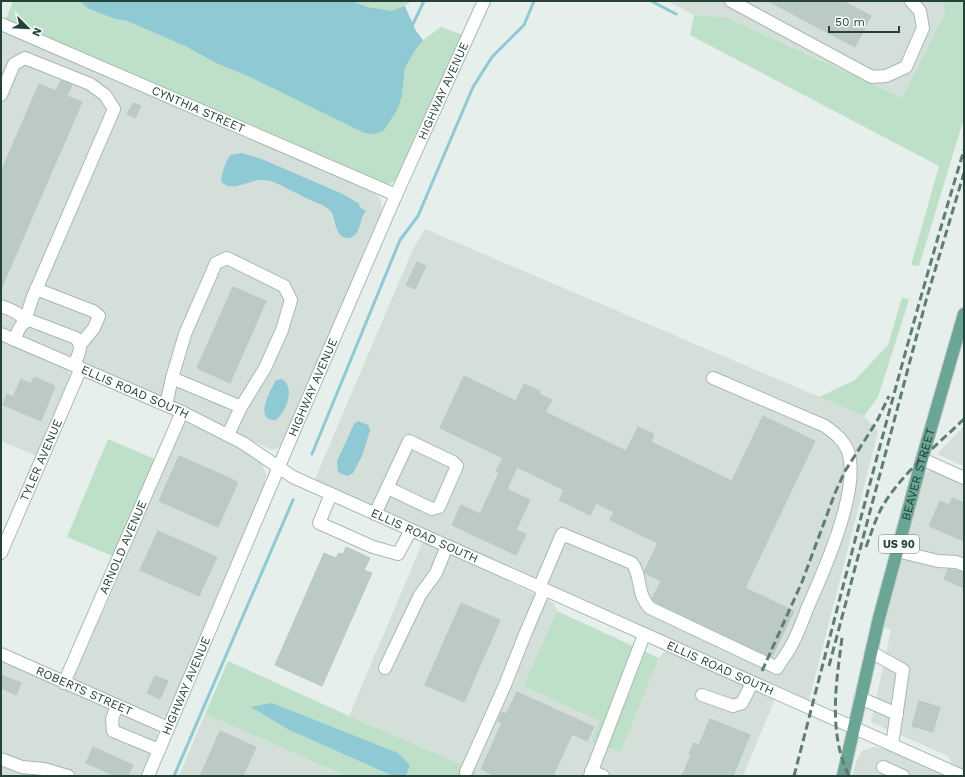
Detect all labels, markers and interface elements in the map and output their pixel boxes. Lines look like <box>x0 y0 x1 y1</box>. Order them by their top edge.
north arrow <box>8 8 48 48</box>
scale bar <box>829 8 899 34</box>
text: 50 m <box>835 15 865 29</box>
text: N <box>29 25 44 38</box>
street label: HIGHWAY AVENUE <box>415 40 472 142</box>
street label: CYNTHIA STREET <box>150 83 247 136</box>
street label: HIGHWAY AVENUE <box>285 336 340 439</box>
street label: ELLIS ROAD SOUTH <box>79 362 191 421</box>
street label: TYLER AVENUE <box>17 417 65 503</box>
street label: BEAVER STREET <box>899 426 938 522</box>
street label: ARNOLD AVENUE <box>97 498 150 596</box>
street label: ELLIS ROAD SOUTH <box>369 506 480 566</box>
road number: US 90 <box>879 535 919 553</box>
street label: HIGHWAY AVENUE <box>159 634 213 737</box>
street label: ELLIS ROAD SOUTH <box>664 638 776 698</box>
street label: ROBERTS STREET <box>34 663 135 718</box>

